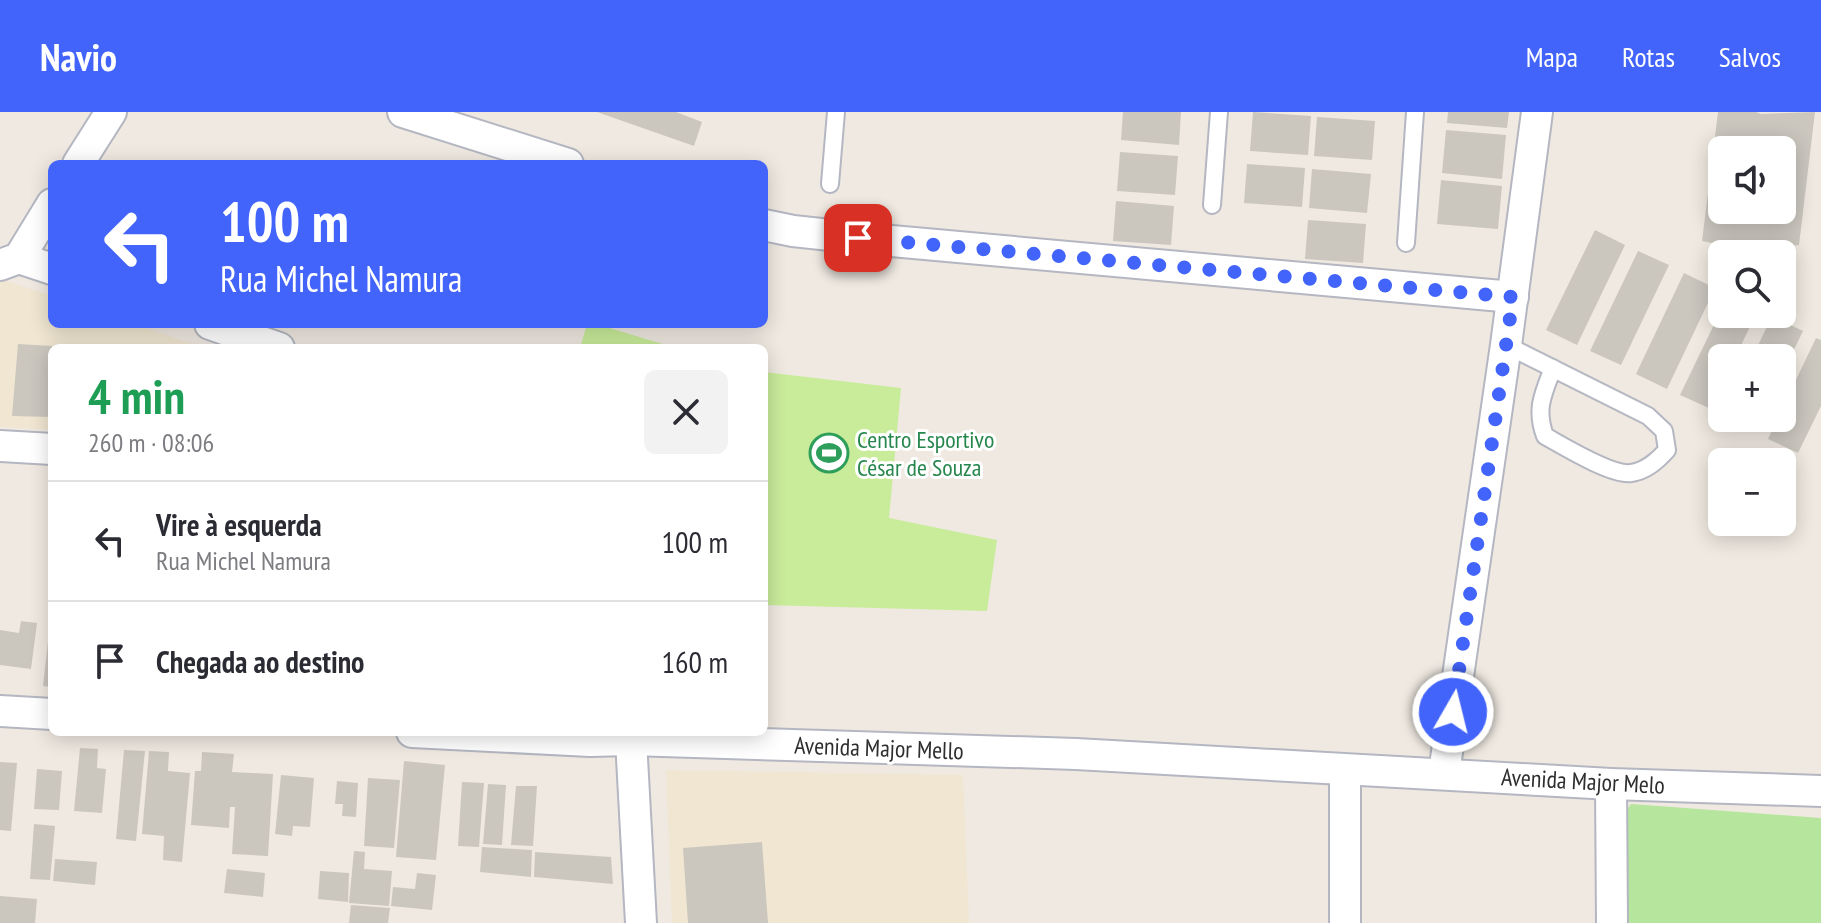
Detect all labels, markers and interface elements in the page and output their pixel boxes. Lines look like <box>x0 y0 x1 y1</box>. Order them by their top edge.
text: Navio <box>40 32 117 81</box>
text: Mapa <box>1526 38 1578 75</box>
text: Rotas <box>1622 38 1675 75</box>
text: Salvos <box>1719 38 1781 75</box>
map controls <box>1708 136 1796 536</box>
button: sound <box>1708 136 1796 224</box>
text: 100 m <box>220 185 349 257</box>
icon: left <box>88 192 192 296</box>
pin <box>824 204 892 272</box>
icon: arrive <box>836 216 880 260</box>
button: search <box>1708 240 1796 328</box>
text: Rua Michel Namura <box>220 255 462 302</box>
button: + <box>1708 344 1796 432</box>
text: 4 min <box>88 365 185 427</box>
button: close <box>644 370 728 454</box>
place label: Centro Esportivo César de Souza <box>857 424 994 483</box>
text: 260 m · 08:06 <box>88 426 214 459</box>
sports icon: Centro Esportivo César de Souza <box>808 432 850 474</box>
button: − <box>1708 448 1796 536</box>
text: Vire à esquerda <box>156 505 322 544</box>
icon: left <box>88 519 132 563</box>
text: 100 m <box>662 522 728 561</box>
text: Rua Michel Namura <box>156 544 331 577</box>
icon: arrive <box>88 639 132 683</box>
text: Chegada ao destino <box>156 642 364 681</box>
text: 160 m <box>662 642 728 681</box>
position arrow <box>1411 670 1495 754</box>
street label: Avenida Major Mello <box>794 730 964 766</box>
street label: Avenida Major Melo <box>1500 761 1666 801</box>

